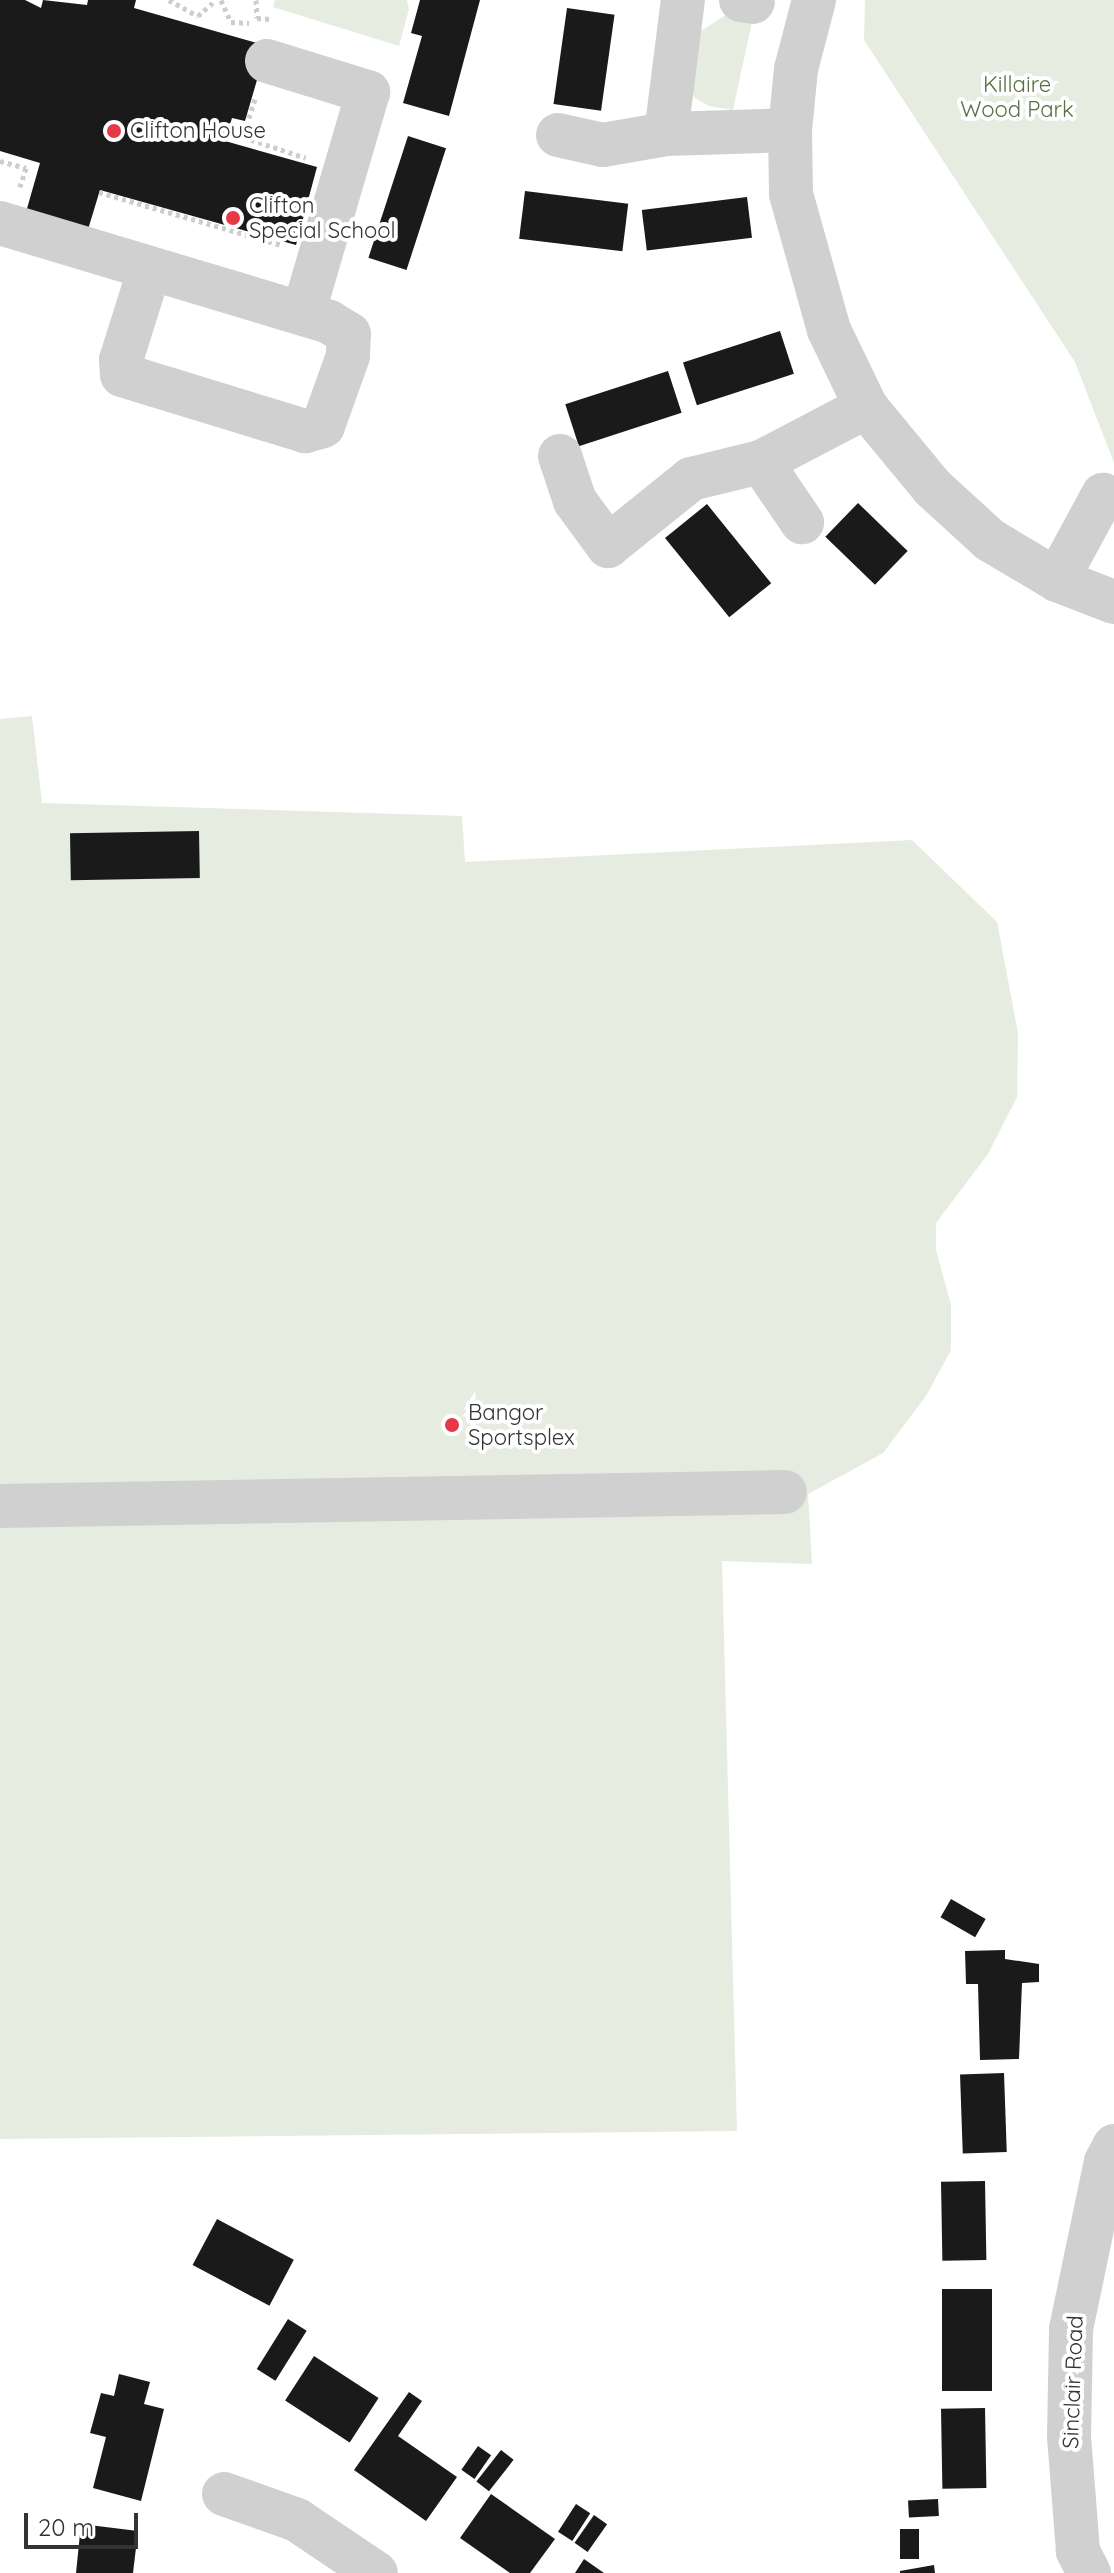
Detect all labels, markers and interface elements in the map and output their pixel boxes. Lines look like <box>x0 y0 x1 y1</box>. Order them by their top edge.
park label: Killaire Wood Park <box>960 71 1074 122</box>
place label: Clifton House <box>130 118 266 144</box>
marker: Clifton House <box>105 122 123 140</box>
place label: Clifton Special School <box>249 192 396 244</box>
marker: Clifton Special School <box>224 209 242 227</box>
place label: Bangor Sportsplex <box>468 1399 575 1450</box>
marker: Bangor Sportsplex <box>443 1416 461 1434</box>
street label: Sinclair Road <box>1057 2315 1089 2449</box>
scale bar <box>28 2497 142 2547</box>
text: 20 m <box>38 2512 94 2542</box>

